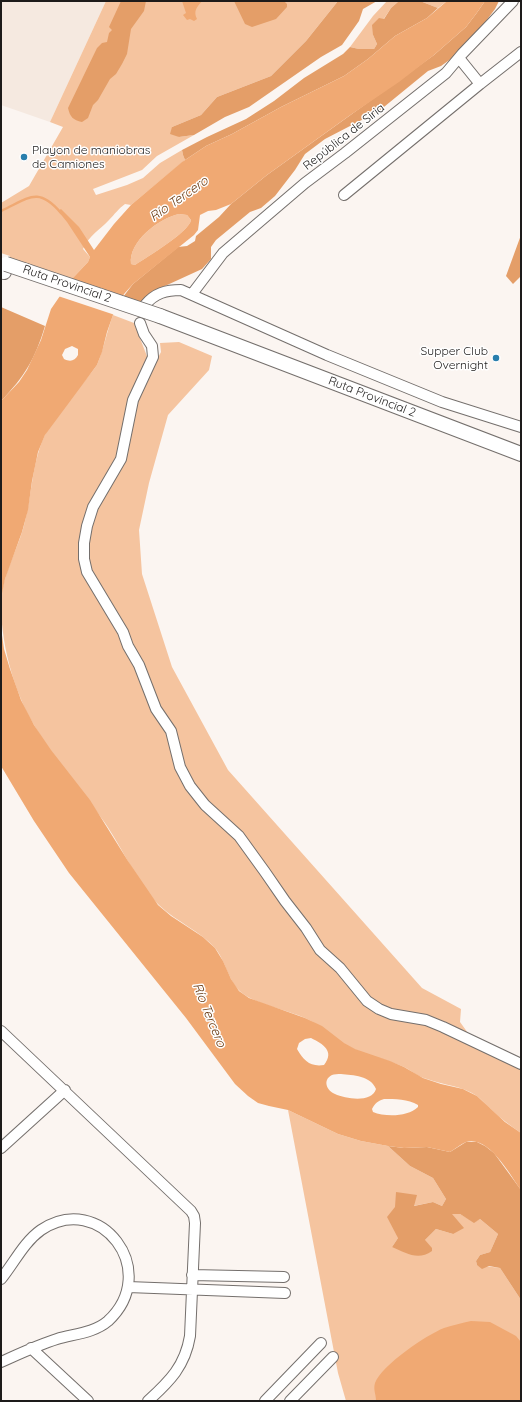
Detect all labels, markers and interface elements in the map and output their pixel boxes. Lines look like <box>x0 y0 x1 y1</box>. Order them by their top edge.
street label: República de Siria <box>300 101 388 173</box>
place label: Playon de maniobras de Camiones <box>32 143 150 171</box>
marker: Playon de maniobras de Camiones <box>19 152 29 162</box>
water label: Río Tercero <box>147 173 211 225</box>
street label: Ruta Provincial 2 <box>21 262 113 306</box>
place label: Supper Club Overnight <box>421 344 488 372</box>
marker: Supper Club Overnight <box>491 353 501 363</box>
street label: Ruta Provincial 2 <box>326 374 418 420</box>
water label: Río Tercero <box>189 981 229 1049</box>

